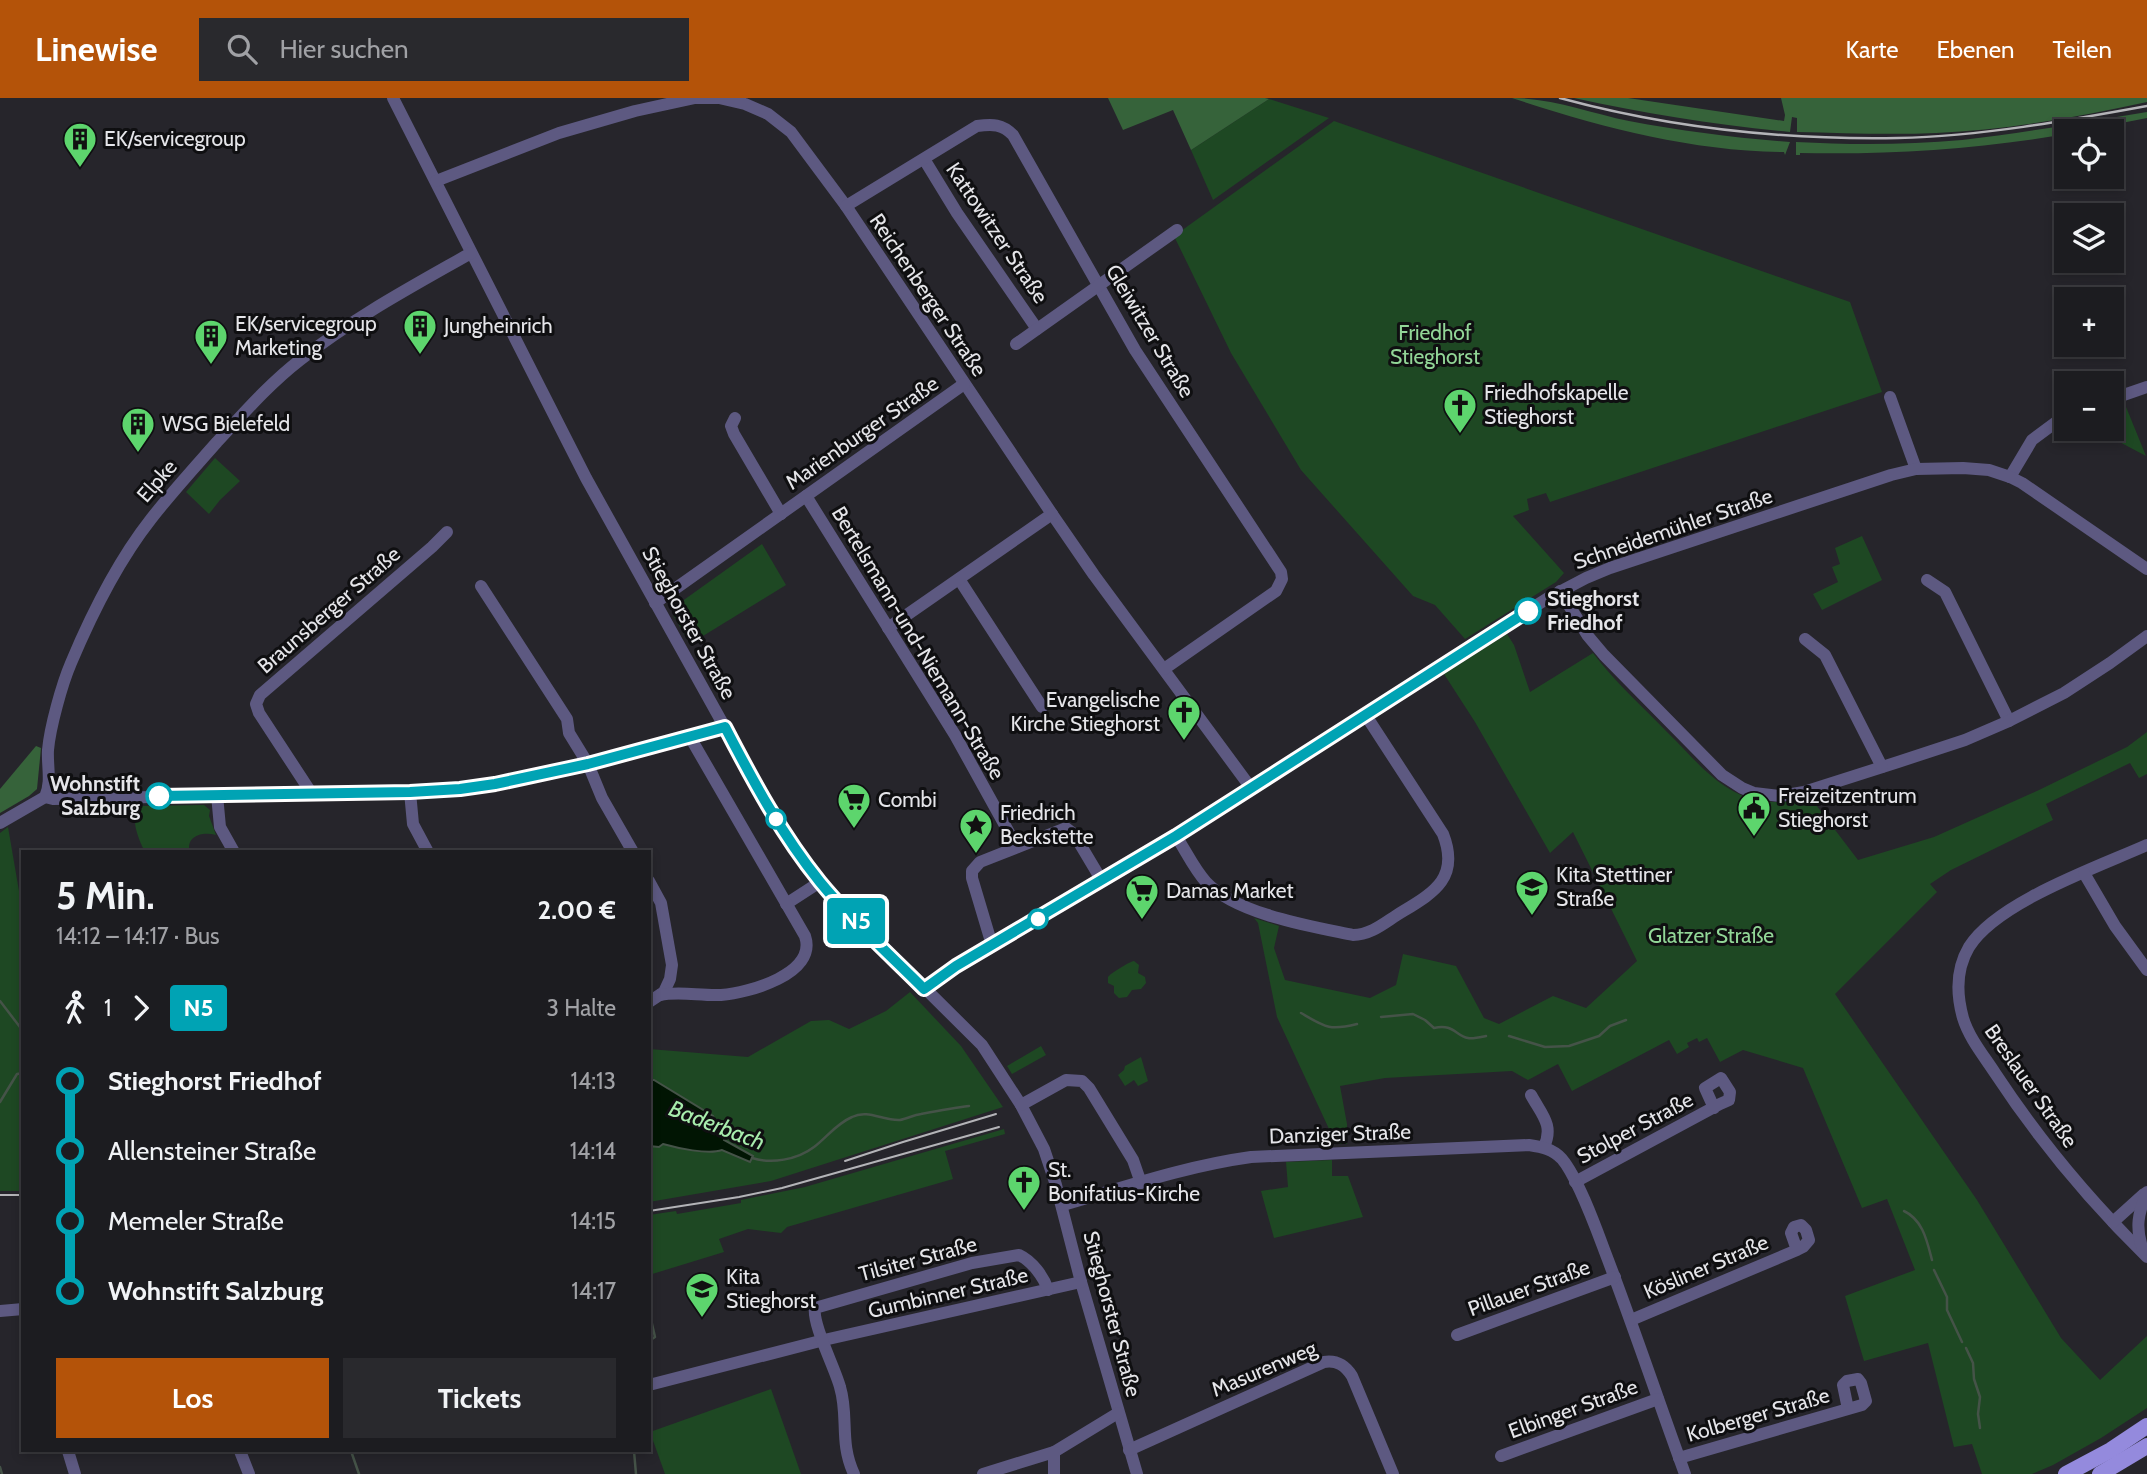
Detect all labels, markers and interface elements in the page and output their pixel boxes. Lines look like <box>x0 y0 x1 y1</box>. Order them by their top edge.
search box <box>199 18 689 81</box>
text: Linewise <box>35 29 157 69</box>
icon: search <box>223 30 261 68</box>
text: Hier suchen <box>279 33 409 65</box>
text: Karte <box>1845 35 1898 64</box>
text: Ebenen <box>1936 35 2014 64</box>
text: Teilen <box>2052 35 2112 64</box>
map controls <box>2054 119 2124 441</box>
button: locate <box>2054 119 2124 189</box>
building icon: EK/servicegroup <box>61 120 99 169</box>
place label: EK/servicegroup <box>104 126 246 151</box>
street label: Kattowitzer Straße <box>941 158 1054 308</box>
button: layers <box>2054 203 2124 273</box>
street label: Reichenberger Straße <box>865 209 992 381</box>
street label: Gleiwitzer Straße <box>1101 260 1200 402</box>
button: + <box>2054 287 2124 357</box>
building icon: Jungheinrich <box>401 307 439 356</box>
place label: EK/servicegroup Marketing <box>235 311 377 360</box>
place label: Jungheinrich <box>443 313 553 338</box>
building icon: EK/servicegroup Marketing <box>192 317 230 366</box>
park label: Friedhof Stieghorst <box>1390 320 1480 369</box>
street label: Marienburger Straße <box>781 370 943 495</box>
button: − <box>2054 371 2124 441</box>
place label: Friedhofskapelle Stieghorst <box>1484 380 1629 429</box>
church icon: Friedhofskapelle Stieghorst <box>1441 386 1479 435</box>
building icon: WSG Bielefeld <box>119 405 157 454</box>
place label: WSG Bielefeld <box>162 411 290 436</box>
street label: Elpke <box>131 454 182 507</box>
street label: Schneidemühler Straße <box>1570 483 1776 574</box>
street label: Bertelsmann-und-Niemann-Straße <box>827 502 1010 784</box>
street label: Braunsberger Straße <box>252 541 405 678</box>
street label: Stieghorster Straße <box>637 542 742 704</box>
place label: Stieghorst Friedhof <box>1547 586 1639 635</box>
marker: Stieghorst Friedhof <box>1515 598 1541 624</box>
place label: Evangelische Kirche Stieghorst <box>1010 687 1160 736</box>
church icon: Evangelische Kirche Stieghorst <box>1165 693 1203 742</box>
place label: Wohnstift Salzburg <box>50 771 140 820</box>
supermarket icon: Combi <box>835 781 873 830</box>
marker: Wohnstift Salzburg <box>146 783 172 809</box>
place label: Freizeitzentrum Stieghorst <box>1778 783 1917 832</box>
place label: Combi <box>878 787 937 812</box>
public building icon: Freizeitzentrum Stieghorst <box>1735 789 1773 838</box>
place label: Friedrich Beckstette <box>1000 800 1094 849</box>
place icon: Friedrich Beckstette <box>957 806 995 855</box>
unlabelled marker <box>766 809 786 829</box>
place label: Kita Stettiner Straße <box>1556 862 1673 911</box>
school or university icon: Kita Stettiner Straße <box>1513 868 1551 917</box>
text: 5 Min. <box>56 872 155 919</box>
supermarket icon: Damas Market <box>1123 872 1161 921</box>
place label: Damas Market <box>1166 878 1294 903</box>
text: 2.00 € <box>537 894 616 926</box>
line badge: N5 <box>824 898 888 944</box>
text: N5 <box>841 906 871 935</box>
unlabelled marker <box>1028 909 1048 929</box>
text: 14:12 – 14:17 · Bus <box>56 922 220 950</box>
park label: Glatzer Straße <box>1648 923 1774 948</box>
icon: walk <box>56 989 94 1027</box>
icon: forward <box>122 989 160 1027</box>
text: N5 <box>184 993 213 1022</box>
text: 1 <box>104 994 112 1022</box>
text: 3 Halte <box>547 994 616 1022</box>
street label: Breslauer Straße <box>1980 1019 2083 1152</box>
text: Stieghorst Friedhof <box>108 1065 322 1097</box>
text: 14:13 <box>570 1067 616 1095</box>
street label: Stolper Straße <box>1573 1086 1697 1169</box>
water label: Baderbach <box>665 1094 769 1156</box>
street label: Danziger Straße <box>1268 1119 1412 1148</box>
text: Allensteiner Straße <box>108 1135 316 1167</box>
text: 14:14 <box>570 1137 616 1165</box>
place label: St. Bonifatius-Kirche <box>1048 1157 1200 1206</box>
church icon: St. Bonifatius-Kirche <box>1005 1163 1043 1212</box>
text: Memeler Straße <box>108 1205 284 1237</box>
text: 14:15 <box>570 1207 616 1235</box>
street label: Stieghorster Straße <box>1078 1228 1147 1400</box>
street label: Kösliner Straße <box>1640 1229 1772 1304</box>
street label: Tilsiter Straße <box>856 1231 980 1286</box>
street label: Pillauer Straße <box>1465 1254 1593 1321</box>
street label: Gumbinner Straße <box>865 1262 1031 1323</box>
place label: Kita Stieghorst <box>726 1264 816 1313</box>
school or university icon: Kita Stieghorst <box>683 1270 721 1319</box>
text: Wohnstift Salzburg <box>108 1275 323 1307</box>
text: 14:17 <box>571 1277 616 1305</box>
street label: Masurenweg <box>1207 1335 1321 1402</box>
button: Los <box>56 1358 329 1438</box>
button: Tickets <box>343 1358 616 1438</box>
street label: Elbinger Straße <box>1505 1374 1641 1443</box>
street label: Kolberger Straße <box>1684 1382 1832 1447</box>

